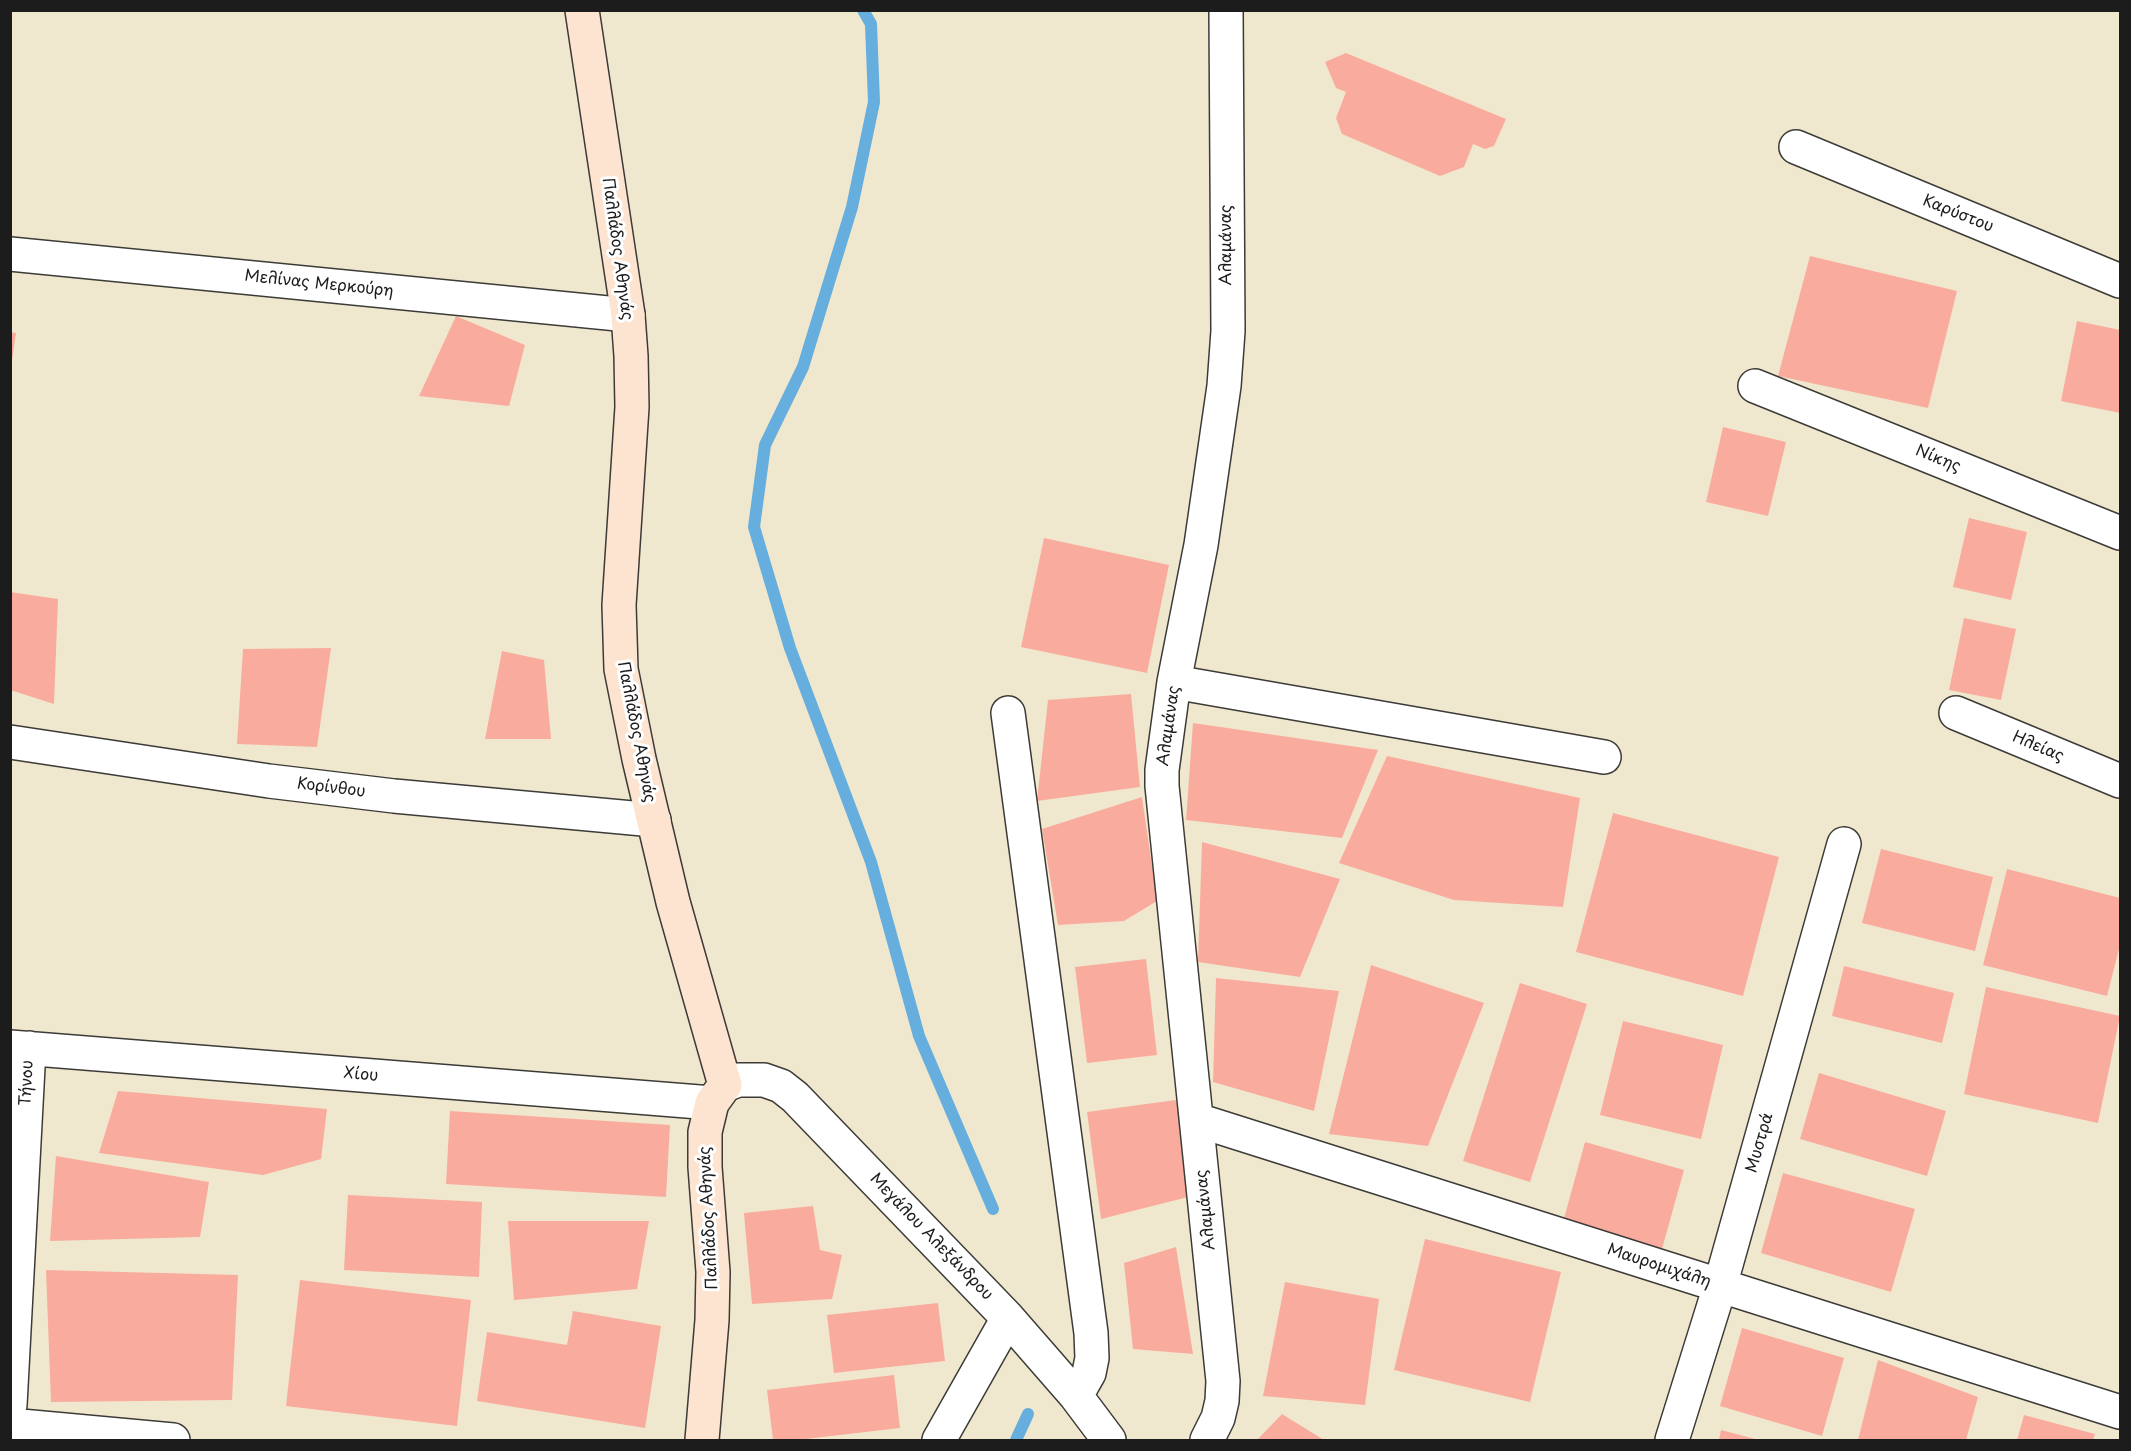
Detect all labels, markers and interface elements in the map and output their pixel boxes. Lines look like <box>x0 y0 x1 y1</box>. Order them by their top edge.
street label: Παλλάδος Αθηνάς <box>598 177 636 321</box>
street label: Καρύστου <box>1920 191 1996 237</box>
street label: Αλαμάνας <box>1217 205 1237 285</box>
street label: Μελίνας Μερκούρη <box>243 267 395 301</box>
street label: Νίκης <box>1913 441 1963 477</box>
street label: Παλλάδος Αθηνάς <box>613 660 659 804</box>
street label: Αλαμάνας <box>1154 685 1184 767</box>
street label: Ηλείας <box>2009 728 2067 766</box>
street label: Κορίνθου <box>296 774 366 802</box>
street label: Τήνου <box>16 1060 38 1106</box>
street label: Χίου <box>343 1064 379 1086</box>
street label: Μυστρά <box>1742 1111 1778 1175</box>
street label: Παλλάδος Αθηνάς <box>696 1146 722 1290</box>
street label: Αλαμάνας <box>1192 1169 1220 1251</box>
street label: Μεγάλου Αλεξάνδρου <box>865 1170 997 1304</box>
street label: Μαυρομιχάλη <box>1605 1240 1713 1292</box>

